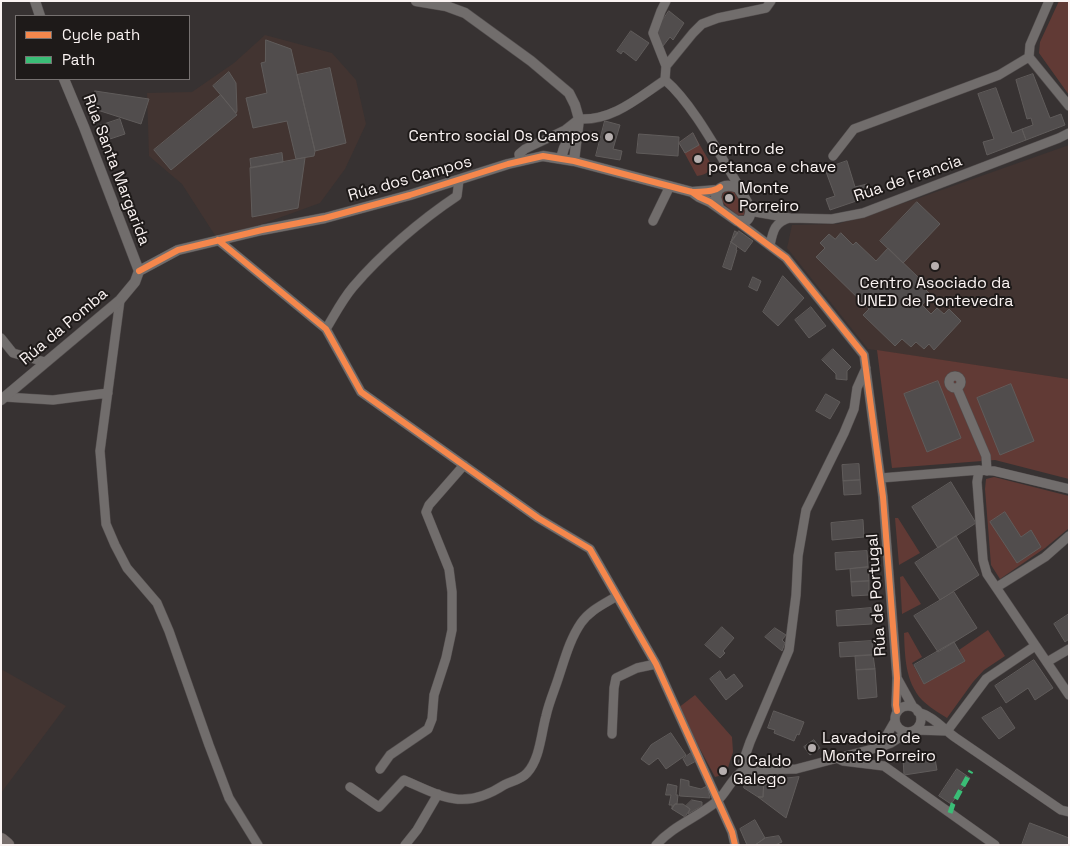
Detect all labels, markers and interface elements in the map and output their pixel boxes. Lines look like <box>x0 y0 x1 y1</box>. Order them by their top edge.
legend <box>15 15 190 80</box>
text: Cycle path <box>62 25 140 44</box>
text: Path <box>62 50 95 69</box>
street label: Rúa Santa Margarida <box>78 92 154 248</box>
place label: Centro social Os Campos <box>408 127 599 147</box>
marker: Centro social Os Campos <box>603 131 615 143</box>
place label: Centro de petanca e chave <box>708 140 836 178</box>
street label: Rúa de Francia <box>851 151 965 207</box>
street label: Rúa dos Campos <box>346 152 474 206</box>
marker: Centro de petanca e chave <box>692 153 704 165</box>
place label: Monte Porreiro <box>739 179 799 217</box>
marker: Monte Porreiro <box>723 192 735 204</box>
marker: Centro Asociado da UNED de Pontevedra <box>929 260 941 272</box>
place label: Centro Asociado da UNED de Pontevedra <box>857 274 1013 312</box>
street label: Rúa da Pomba <box>16 285 112 369</box>
street label: Rúa de Portugal <box>863 533 891 657</box>
place label: Lavadoiro de Monte Porreiro <box>822 729 936 767</box>
marker: Lavadoiro de Monte Porreiro <box>806 742 818 754</box>
place label: O Caldo Galego <box>733 752 791 790</box>
marker: O Caldo Galego <box>717 765 729 777</box>

